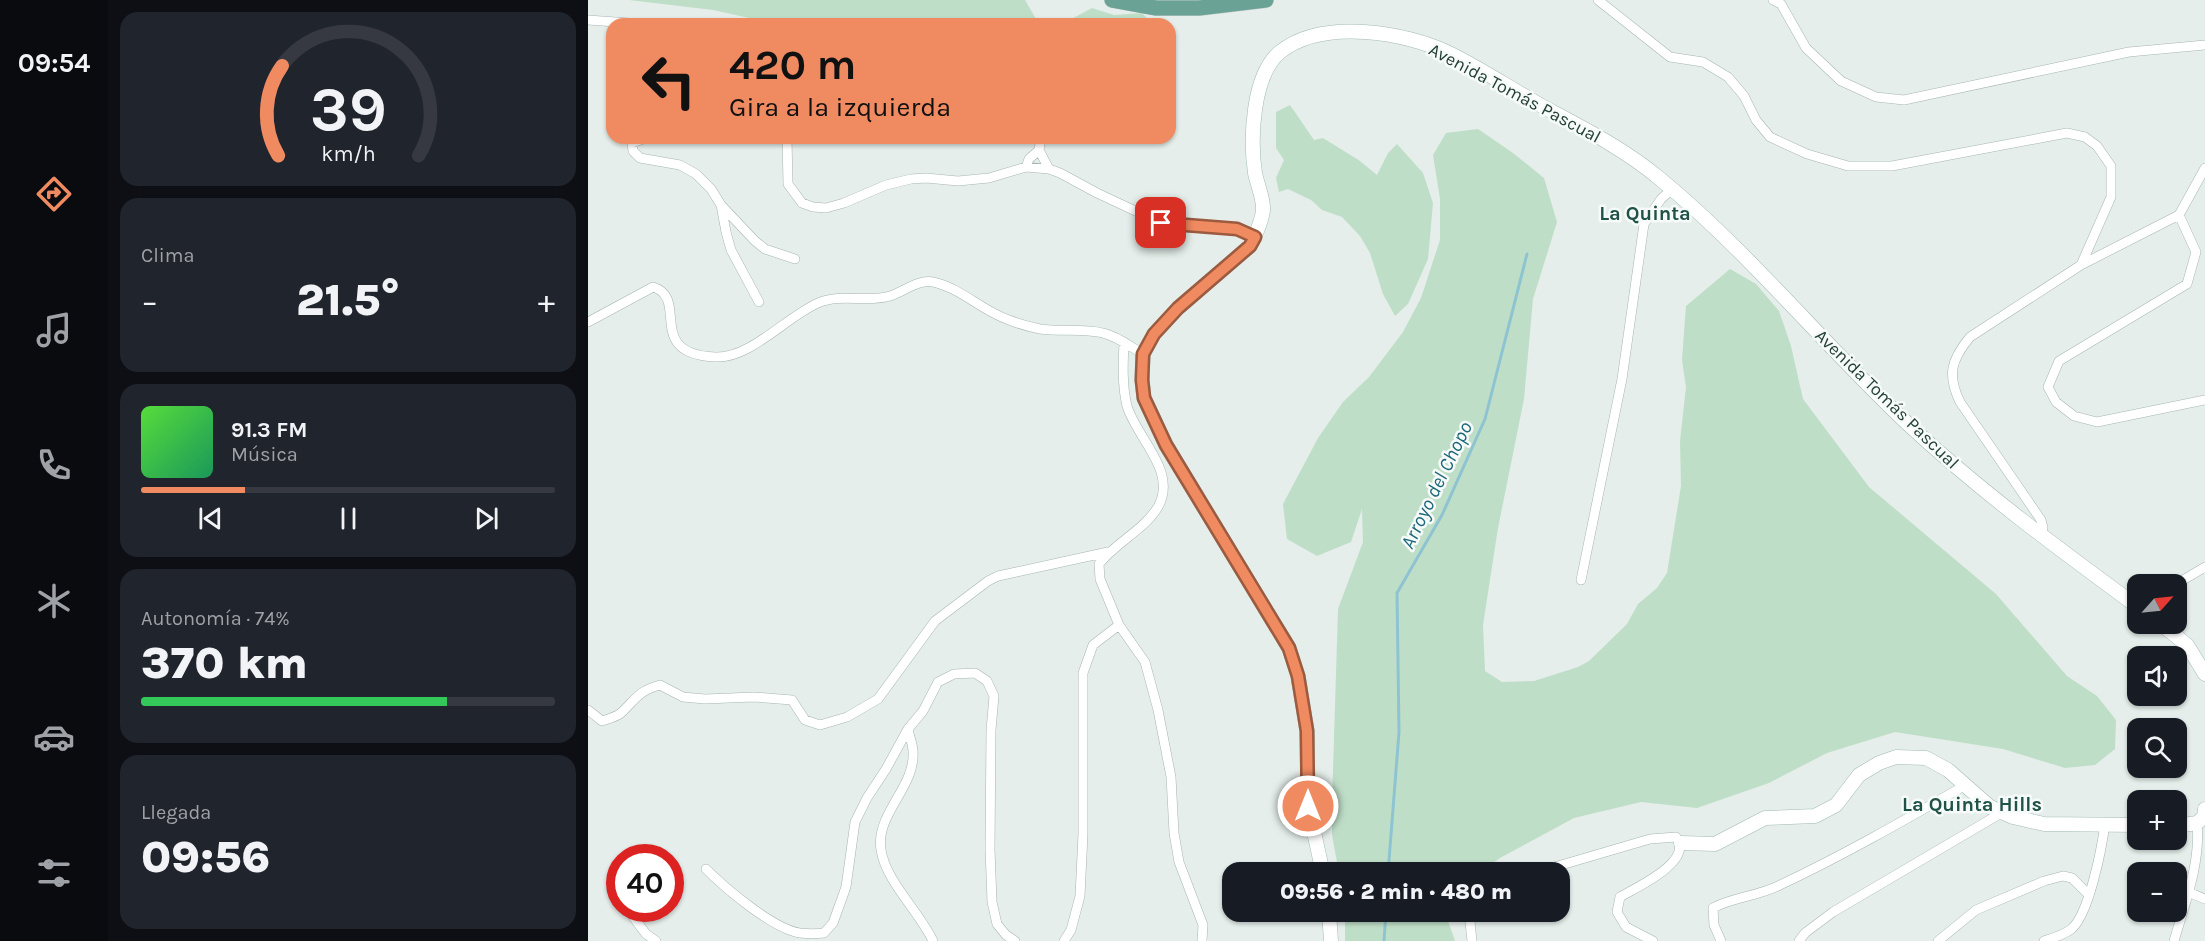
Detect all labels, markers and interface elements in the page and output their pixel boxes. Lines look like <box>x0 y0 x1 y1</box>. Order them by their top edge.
street label: Avenida Tomás Pascual <box>1425 38 1605 148</box>
text: 420 m <box>729 40 856 90</box>
icon: left <box>630 42 708 120</box>
text: 09:54 <box>18 47 90 79</box>
text: 39 <box>310 73 386 146</box>
text: Gira a la izquierda <box>729 91 951 123</box>
text: km/h <box>321 141 375 166</box>
icon: directions <box>33 173 75 215</box>
pin <box>1135 197 1186 248</box>
district label: La Quinta <box>1599 202 1691 225</box>
icon: arrive <box>1144 206 1177 239</box>
text: Clima <box>141 244 195 267</box>
text: 21.5° <box>296 274 400 326</box>
text: − <box>141 282 158 320</box>
text: + <box>538 282 555 320</box>
icon: music <box>33 309 75 351</box>
street label: Avenida Tomás Pascual <box>1810 325 1964 473</box>
text: 91.3 FM <box>231 417 308 443</box>
water label: Arroyo del Chopo <box>1396 418 1477 552</box>
text: Música <box>231 443 298 466</box>
icon: phone <box>33 444 75 486</box>
icon: previous <box>194 502 227 535</box>
icon: pause <box>332 502 365 535</box>
icon: next <box>470 502 503 535</box>
north arrow <box>2127 574 2187 634</box>
map controls <box>2127 574 2187 922</box>
icon: climate <box>33 580 75 622</box>
text: Autonomía · 74% <box>141 607 290 630</box>
text: 370 km <box>141 637 308 689</box>
button: sound <box>2127 646 2187 706</box>
icon: car <box>33 716 75 758</box>
button: search <box>2127 718 2187 778</box>
position arrow <box>1276 774 1340 838</box>
button: + <box>2127 790 2187 850</box>
district label: La Quinta Hills <box>1902 793 2042 816</box>
text: Llegada <box>141 801 211 824</box>
text: 09:56 <box>141 831 270 883</box>
speed limit sign: 40 <box>606 844 684 922</box>
icon: filters <box>33 852 75 894</box>
button: − <box>2127 862 2187 922</box>
text: 09:56 · 2 min · 480 m <box>1280 879 1512 905</box>

